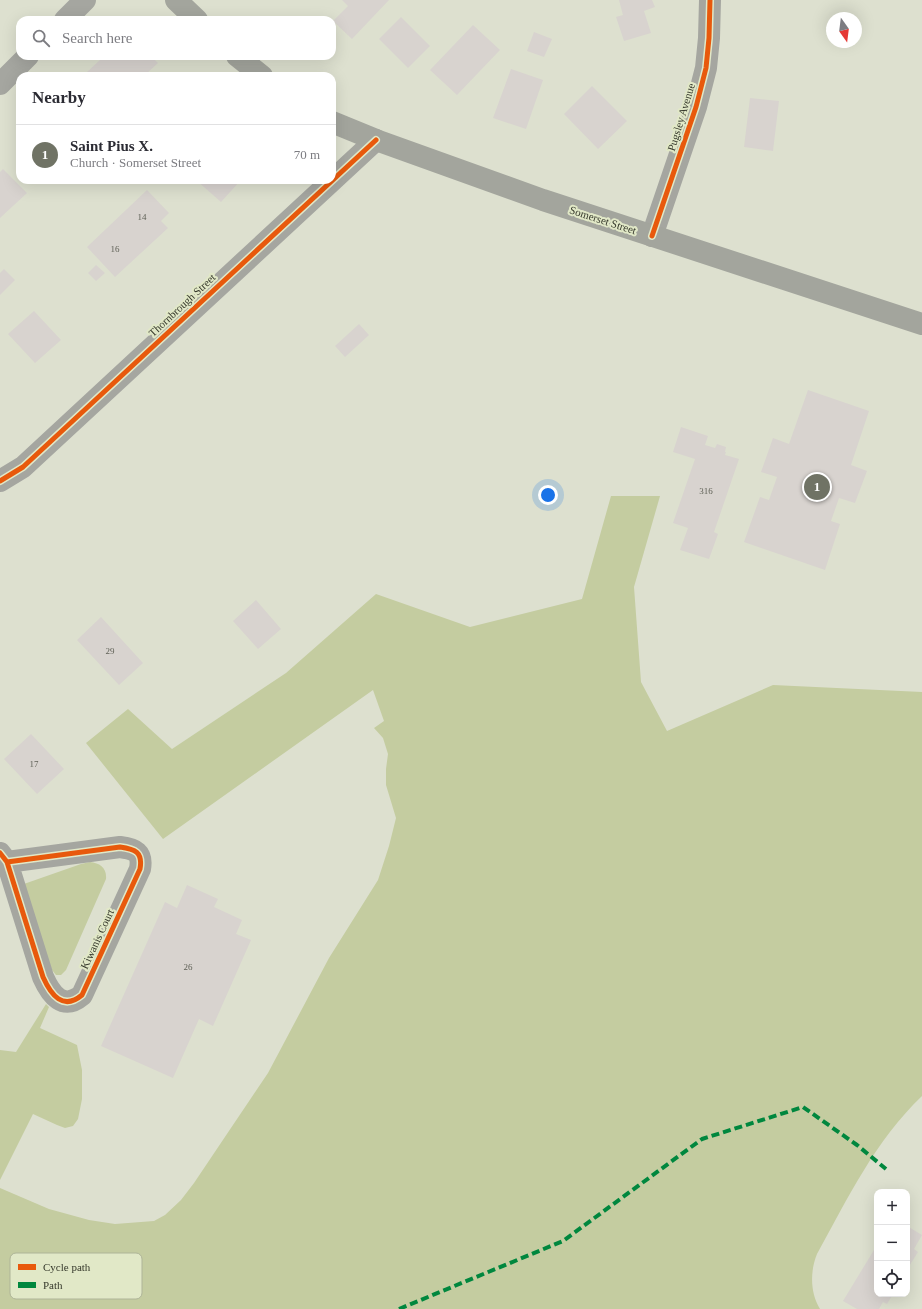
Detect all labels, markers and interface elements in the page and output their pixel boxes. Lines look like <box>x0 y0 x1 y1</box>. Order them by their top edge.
north arrow <box>826 12 862 48</box>
search box <box>16 16 336 60</box>
icon: search <box>30 27 52 49</box>
text: Search here <box>62 30 132 46</box>
street label: Pugsley Avenue <box>665 81 697 152</box>
text: Nearby <box>32 88 86 107</box>
text: Saint Pius X. <box>70 138 153 154</box>
text: 1 <box>42 147 48 162</box>
text: 70 m <box>294 147 320 162</box>
text: Church · Somerset Street <box>70 155 201 170</box>
street label: Somerset Street <box>568 204 638 236</box>
house number: 14 <box>138 212 147 222</box>
house number: 16 <box>111 244 120 254</box>
street label: Thornbrough Street <box>146 271 218 339</box>
pin: 1 <box>804 472 830 502</box>
your location <box>538 485 558 505</box>
house number: 316 <box>699 486 713 496</box>
house number: 29 <box>106 646 115 656</box>
house number: 17 <box>30 759 39 769</box>
street label: Kiwanis Court <box>78 907 116 971</box>
house number: 26 <box>184 962 193 972</box>
map controls <box>874 1189 910 1297</box>
button: + <box>874 1189 910 1225</box>
button: − <box>874 1225 910 1261</box>
legend <box>10 1253 142 1299</box>
text: Cycle path <box>43 1261 91 1273</box>
button: locate <box>874 1261 910 1297</box>
text: Path <box>43 1279 63 1291</box>

